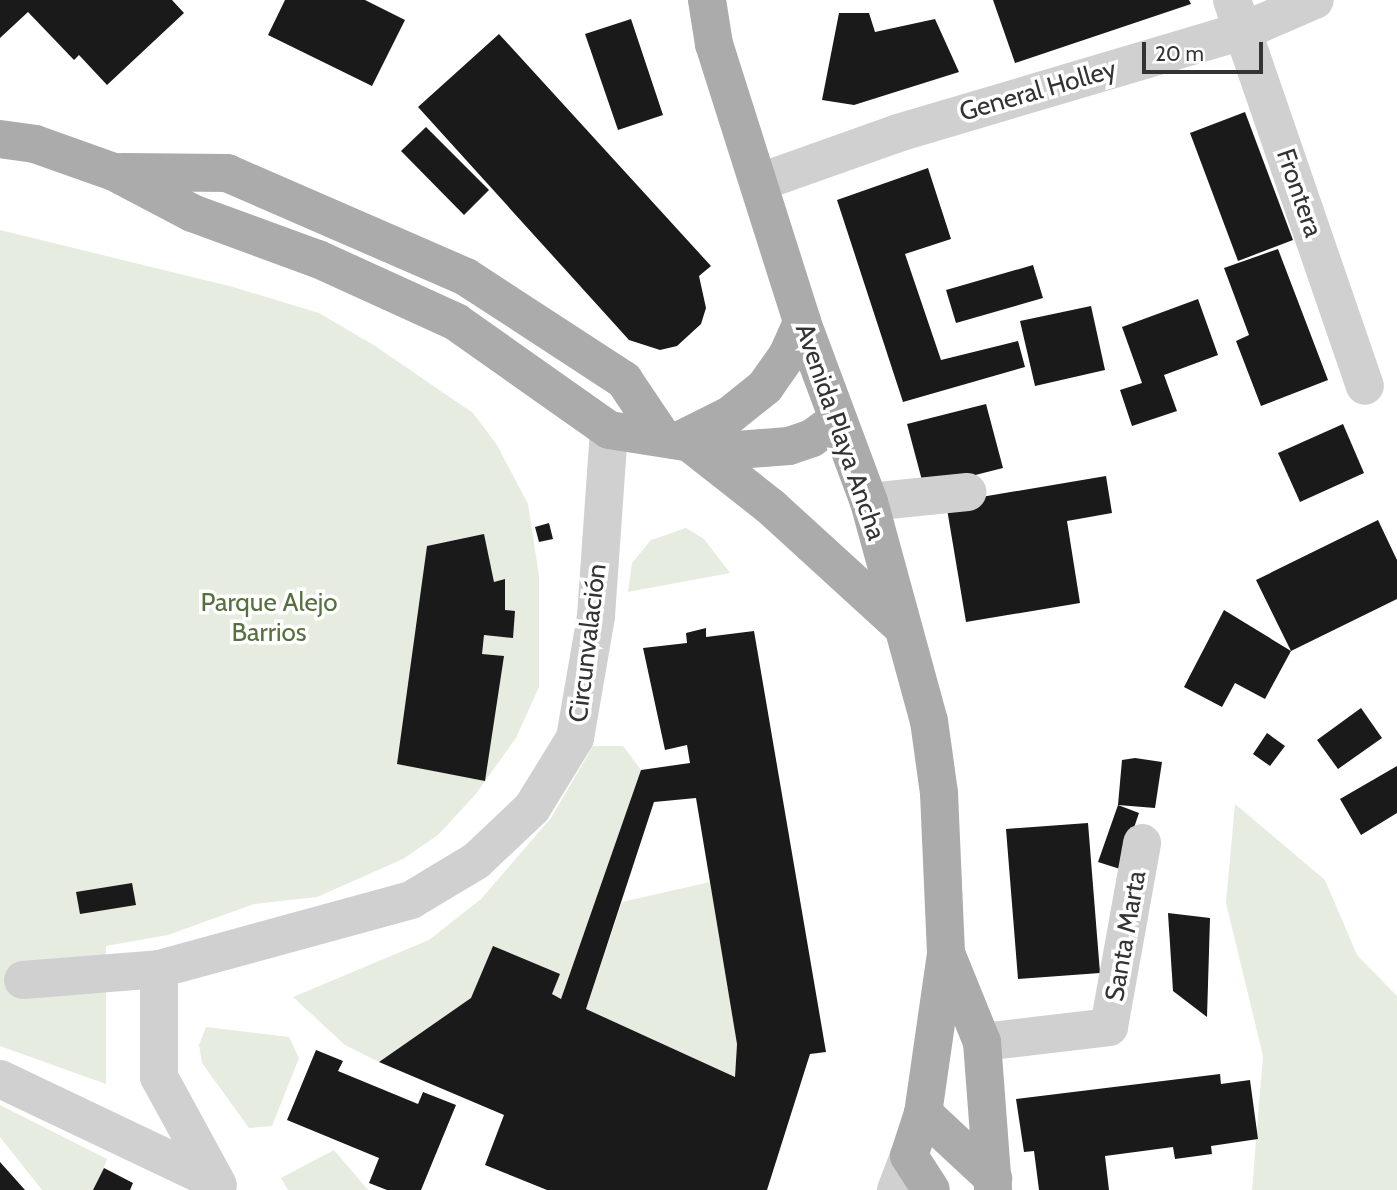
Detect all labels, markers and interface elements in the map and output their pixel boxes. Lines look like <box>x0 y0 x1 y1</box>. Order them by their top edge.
scale bar <box>1145 28 1266 72</box>
text: 20 m <box>1155 41 1204 66</box>
street label: General Holley <box>956 54 1120 128</box>
street label: Frontera <box>1269 145 1329 241</box>
street label: Avenida Playa Ancha <box>788 320 892 544</box>
street label: Circunvalación <box>563 562 613 724</box>
park label: Parque Alejo Barrios <box>200 587 338 648</box>
street label: Santa Marta <box>1099 868 1153 1004</box>

